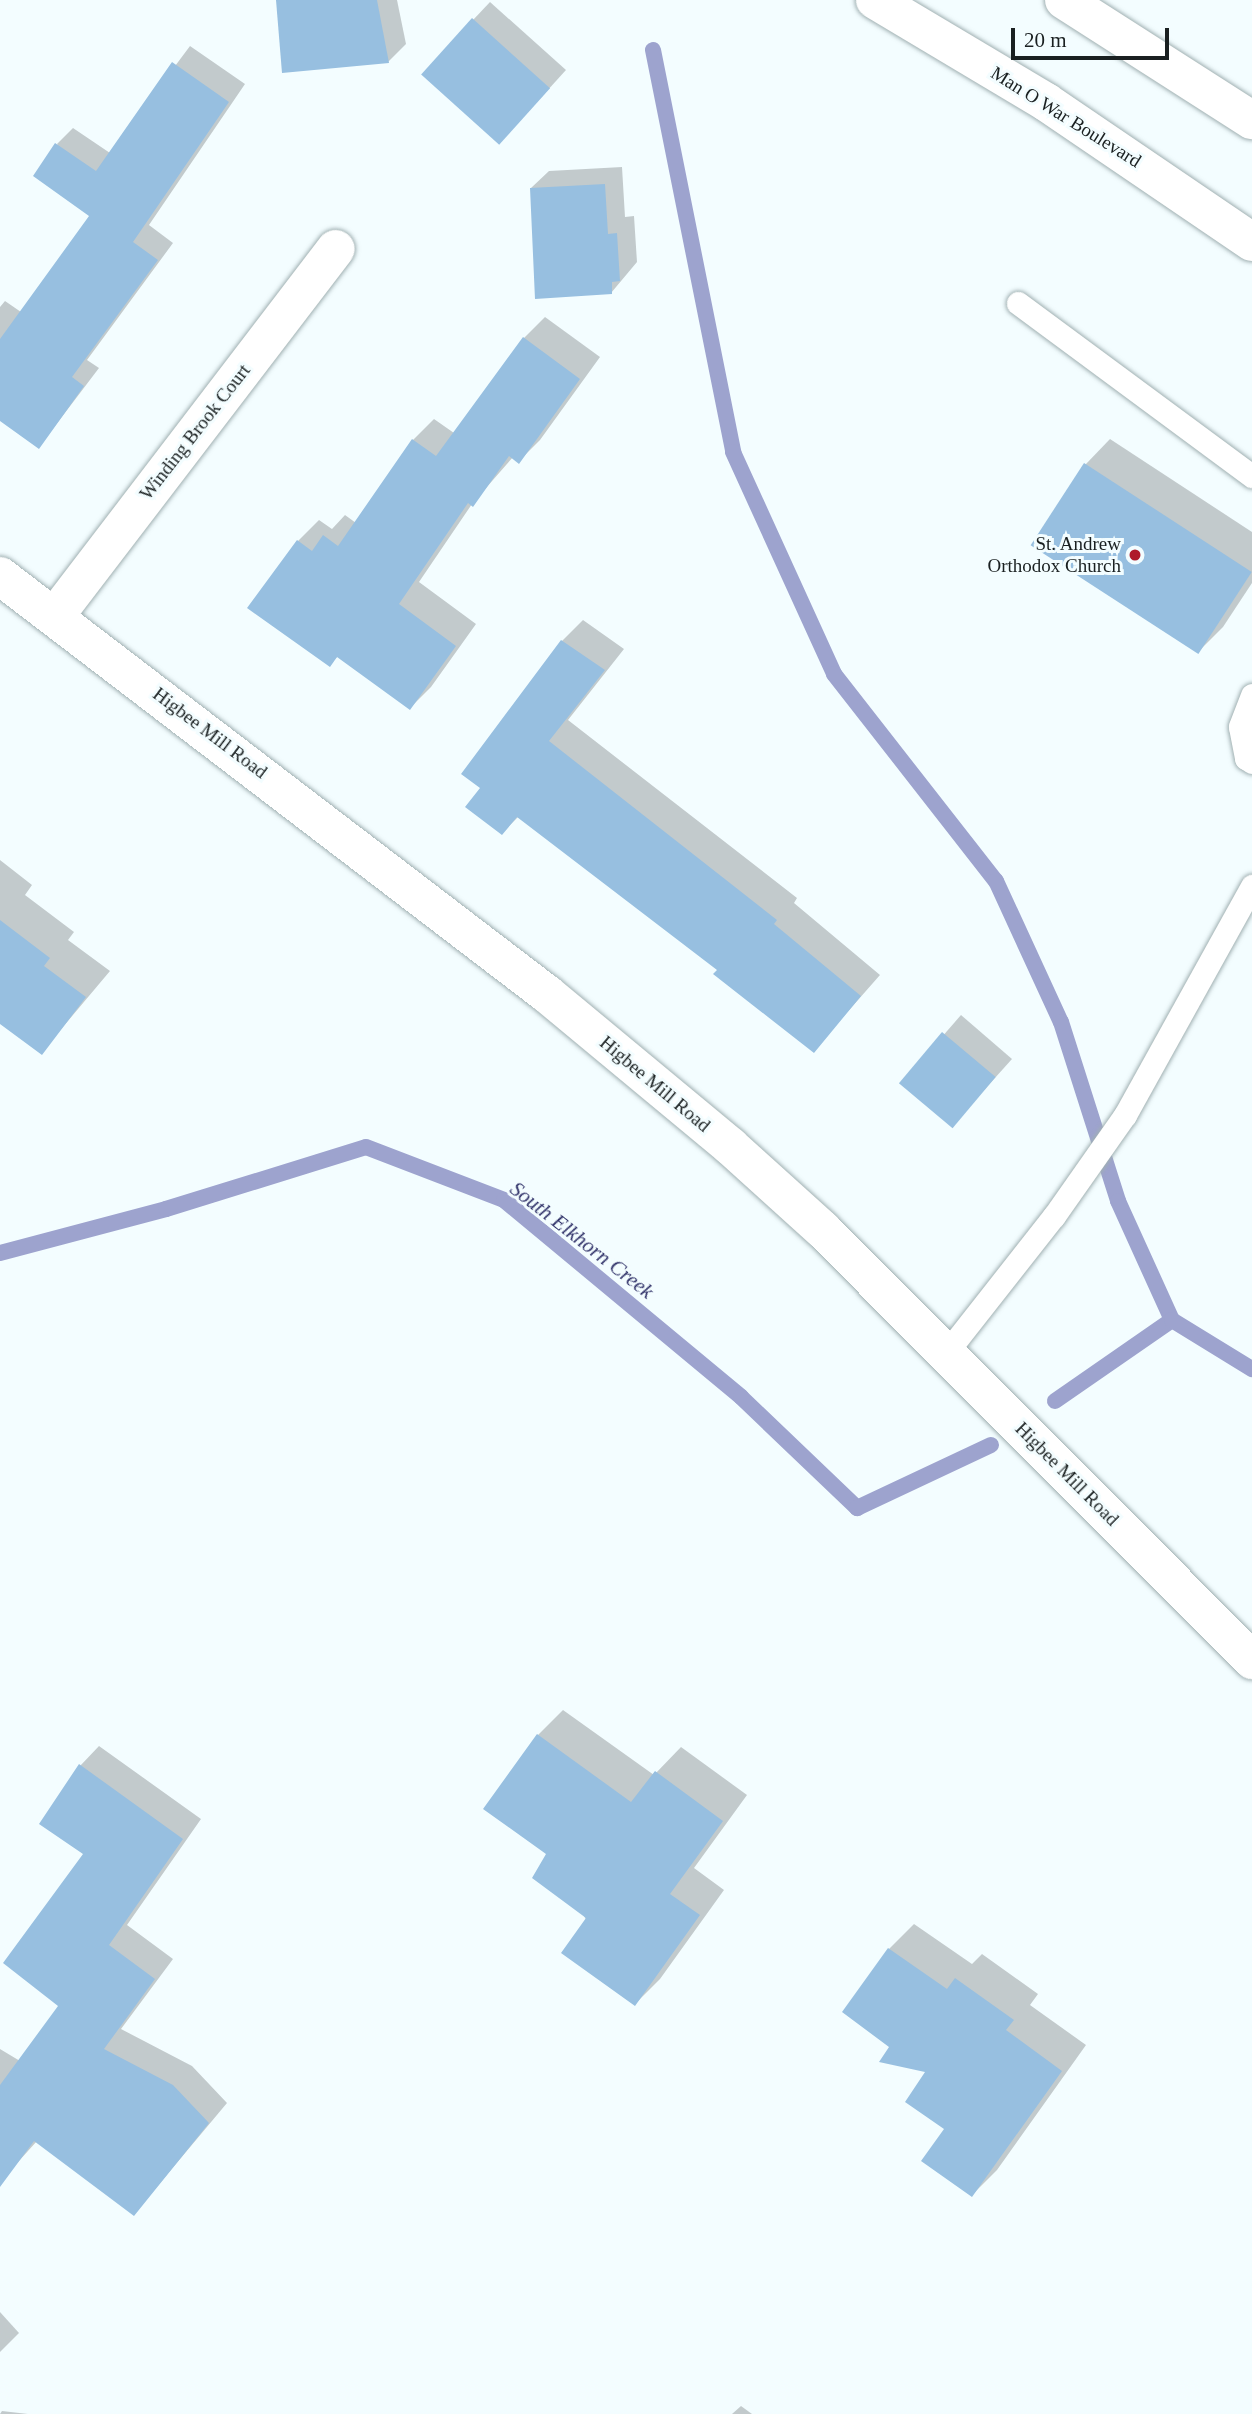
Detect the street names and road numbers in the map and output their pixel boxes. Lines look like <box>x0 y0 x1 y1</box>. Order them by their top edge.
street label: Man O War Boulevard <box>987 61 1145 173</box>
street label: Winding Brook Court <box>135 360 255 504</box>
street label: Higbee Mill Road <box>148 683 272 783</box>
street label: Higbee Mill Road <box>595 1031 715 1137</box>
street label: Higbee Mill Road <box>1010 1417 1124 1531</box>

